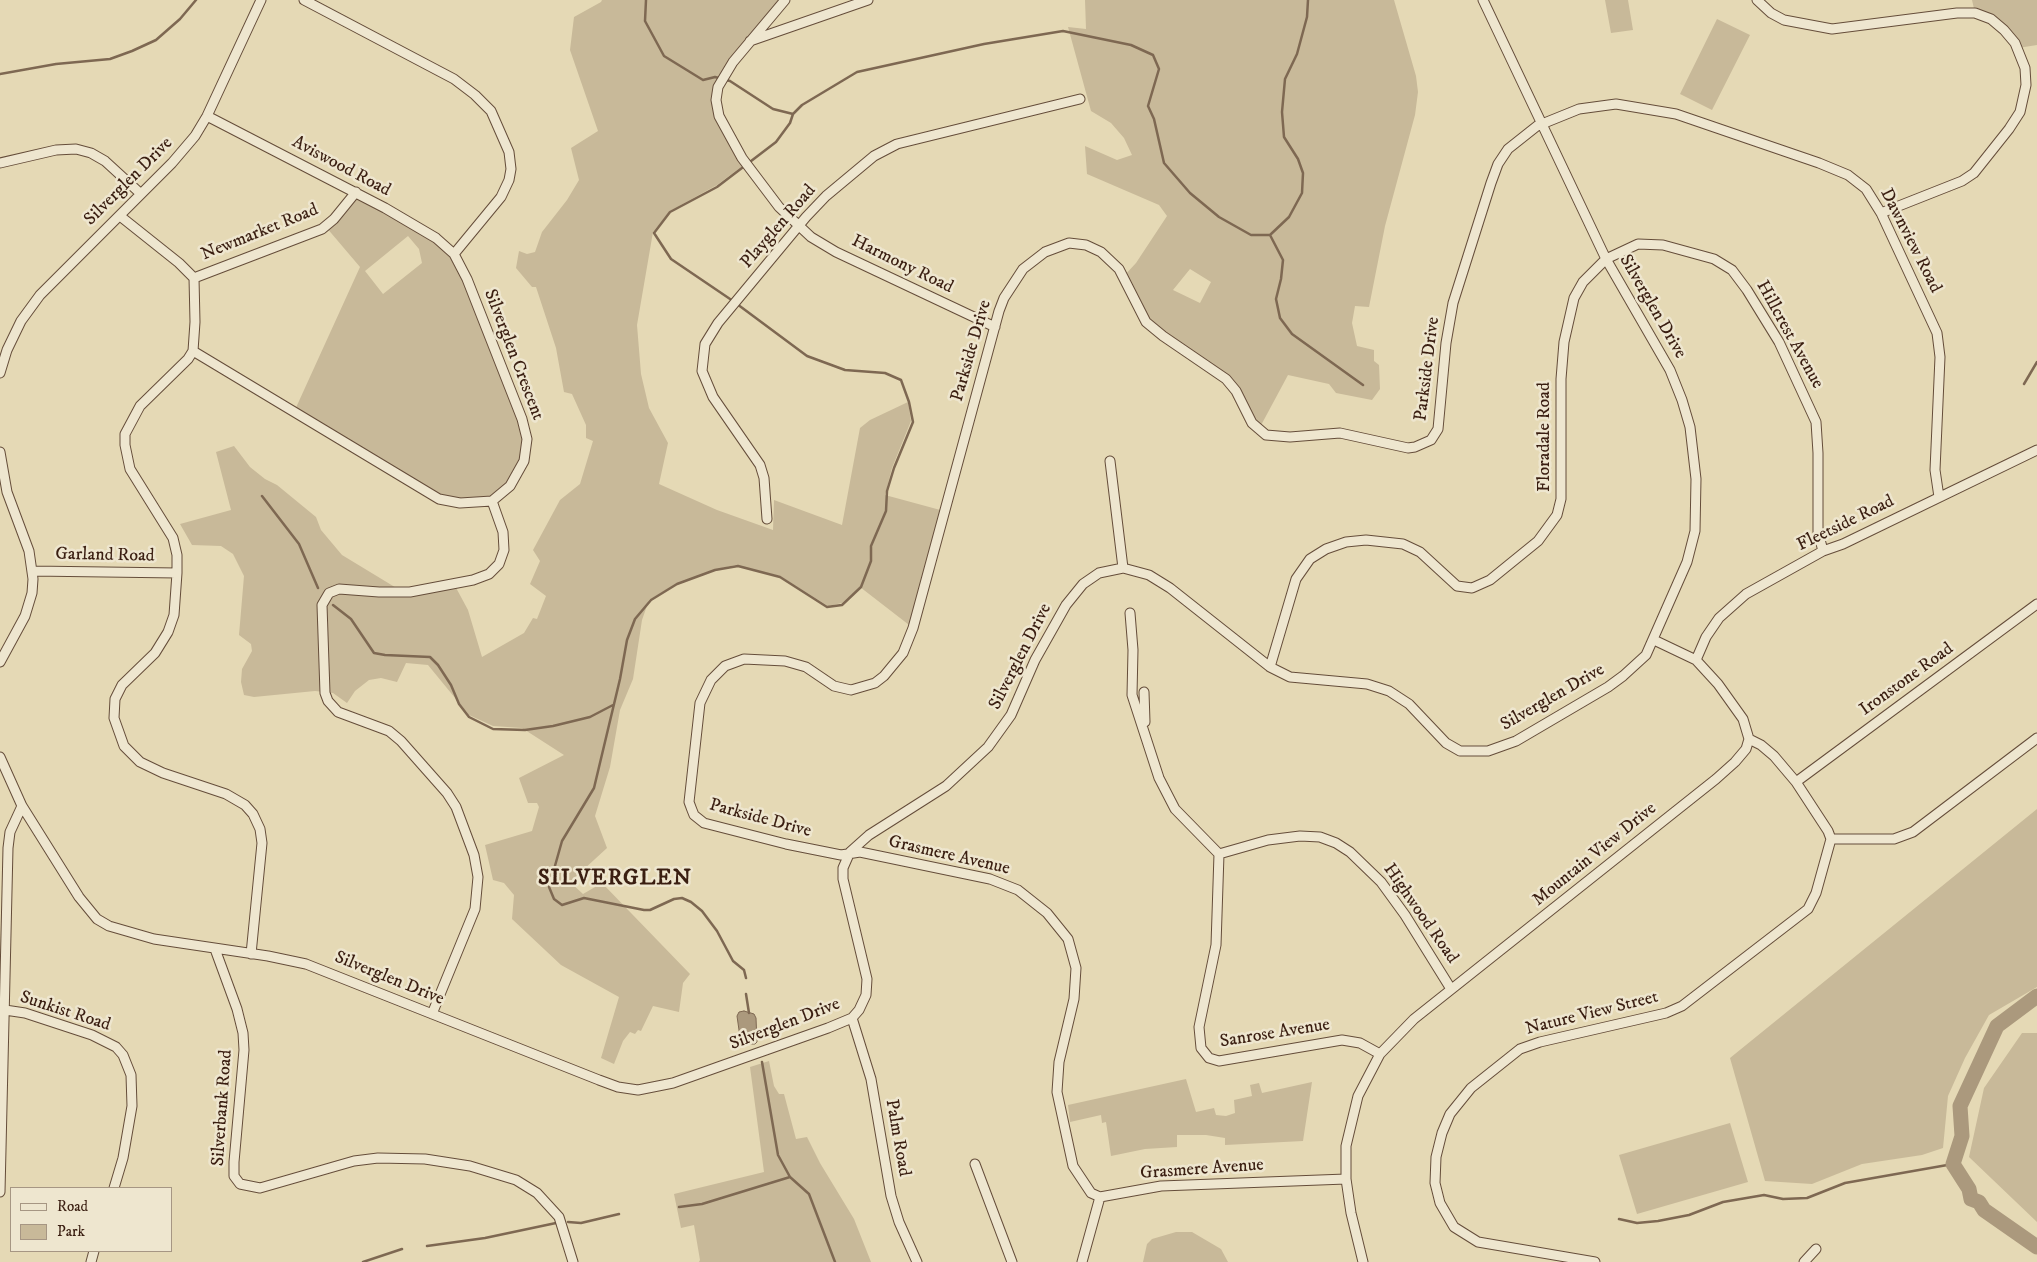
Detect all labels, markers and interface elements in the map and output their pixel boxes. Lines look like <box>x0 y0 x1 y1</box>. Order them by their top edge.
street label: Aviswood Road <box>288 132 394 202</box>
street label: Silverglen Drive <box>80 133 178 231</box>
street label: Playglen Road <box>737 181 821 273</box>
street label: Dawnview Road <box>1874 185 1946 297</box>
street label: Newmarket Road <box>198 200 322 266</box>
street label: Harmony Road <box>848 231 956 299</box>
street label: Silverglen Drive <box>1614 251 1690 363</box>
street label: Hillcrest Avenue <box>1750 277 1828 393</box>
street label: Silverglen Crescent <box>478 286 548 424</box>
street label: Parkside Drive <box>947 298 997 404</box>
street label: Parkside Drive <box>1411 316 1445 422</box>
street label: Floradale Road <box>1534 382 1556 492</box>
street label: Fleetside Road <box>1794 491 1898 557</box>
street label: Garland Road <box>55 544 155 568</box>
street label: Silverglen Drive <box>985 600 1057 714</box>
street label: Ironstone Road <box>1856 639 1958 721</box>
street label: Silverglen Drive <box>1497 660 1609 736</box>
street label: Parkside Drive <box>707 795 813 843</box>
street label: Mountain View Drive <box>1529 798 1661 912</box>
street label: Grasmere Avenue <box>886 832 1012 880</box>
street label: Highwood Road <box>1378 860 1462 968</box>
district label: SILVERGLEN <box>537 866 693 892</box>
street label: Silverglen Drive <box>331 947 447 1011</box>
street label: Sunkist Road <box>17 987 113 1037</box>
street label: Nature View Street <box>1524 987 1660 1041</box>
street label: Silverglen Drive <box>727 994 843 1056</box>
street label: Sanrose Avenue <box>1218 1015 1332 1053</box>
street label: Silverbank Road <box>208 1049 238 1167</box>
street label: Palm Road <box>880 1098 914 1178</box>
street label: Grasmere Avenue <box>1140 1155 1264 1185</box>
legend <box>10 1187 172 1252</box>
text: Road <box>57 1197 88 1216</box>
text: Park <box>57 1222 85 1241</box>

